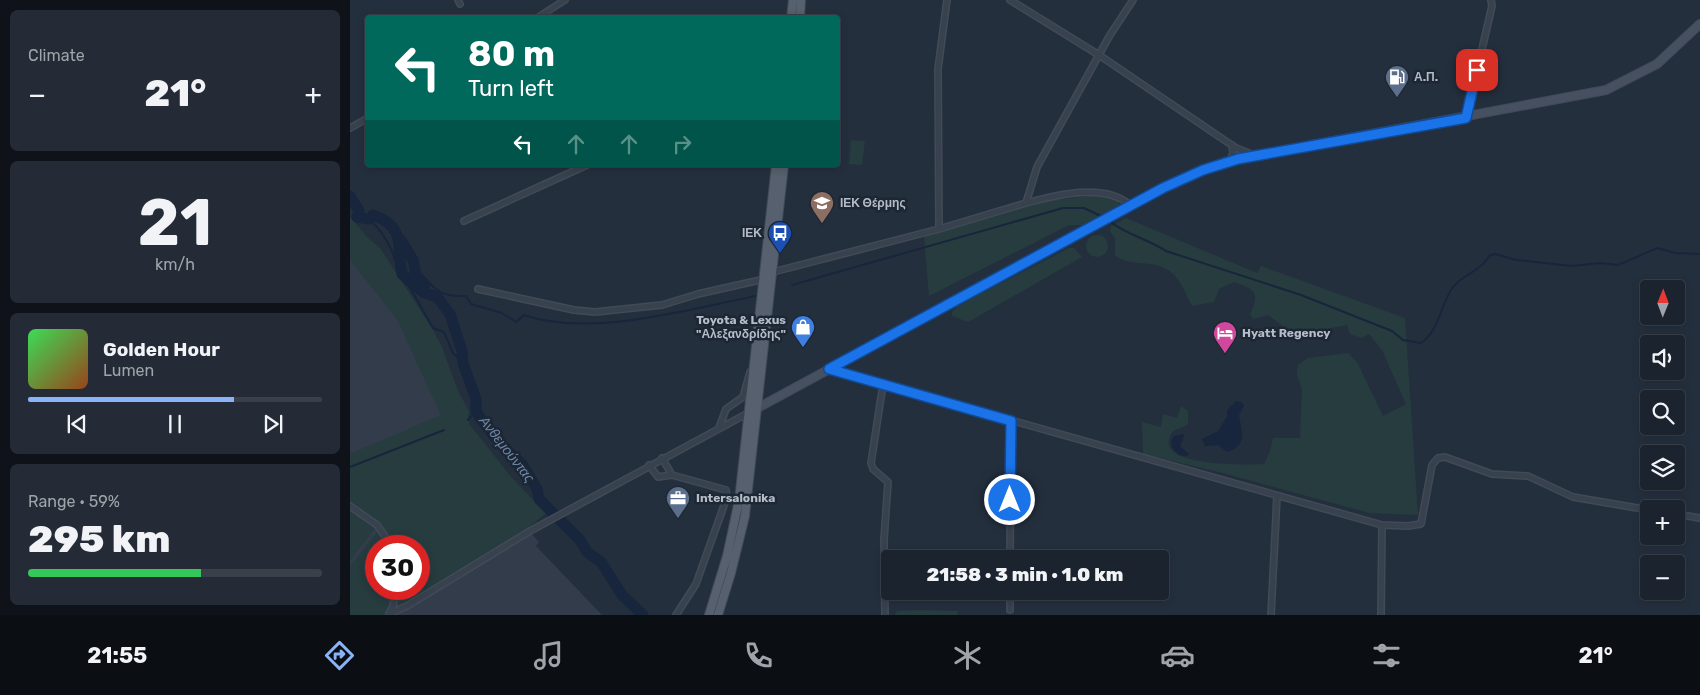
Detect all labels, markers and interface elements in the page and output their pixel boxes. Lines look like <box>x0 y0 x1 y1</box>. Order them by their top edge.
text: 80 m <box>468 33 555 75</box>
icon: left <box>385 35 450 100</box>
text: Climate <box>28 46 85 65</box>
pin <box>1456 49 1498 91</box>
icon: arrive <box>1463 56 1491 84</box>
fuel station icon: Α.Π. <box>1384 64 1410 98</box>
text: 21° <box>145 70 206 116</box>
place label: Α.Π. <box>1414 70 1438 84</box>
text: Turn left <box>468 75 554 102</box>
text: − <box>28 78 46 111</box>
text: + <box>305 78 322 111</box>
icon: left <box>509 130 537 158</box>
icon: ahead <box>562 130 590 158</box>
icon: ahead <box>615 130 643 158</box>
icon: right <box>668 130 696 158</box>
text: 21 <box>138 184 212 261</box>
school or university icon: ΙΕΚ Θέρμης <box>809 190 835 224</box>
place label: ΙΕΚ Θέρμης <box>840 196 906 210</box>
bus stop icon: ΙΕΚ <box>767 220 793 254</box>
place label: ΙΕΚ <box>742 226 762 240</box>
text: km/h <box>155 255 195 274</box>
north arrow <box>1640 280 1685 325</box>
map controls <box>1640 280 1685 600</box>
place label: Toyota & Lexus "Αλεξανδρίδης" <box>696 313 786 341</box>
shop icon: Toyota & Lexus "Αλεξανδρίδης" <box>790 314 816 348</box>
hotel icon: Hyatt Regency <box>1212 320 1238 354</box>
place label: Hyatt Regency <box>1242 326 1330 340</box>
button: sound <box>1640 335 1685 380</box>
text: Golden Hour <box>103 338 220 361</box>
text: Lumen <box>103 361 154 380</box>
button: search <box>1640 390 1685 435</box>
icon: previous <box>63 410 91 438</box>
icon: pause <box>161 410 189 438</box>
icon: next <box>259 410 287 438</box>
water label: Ανθεμούντας <box>475 412 538 486</box>
button: layers <box>1640 445 1685 490</box>
position arrow <box>983 473 1035 525</box>
office icon: Intersalonika <box>665 485 691 519</box>
place label: Intersalonika <box>696 491 775 505</box>
text: Range · 59% <box>28 492 120 511</box>
button: + <box>1640 500 1685 545</box>
text: 295 km <box>28 516 170 562</box>
speed limit sign: 30 <box>365 535 430 600</box>
button: − <box>1640 555 1685 600</box>
text: 21:58 · 3 min · 1.0 km <box>927 563 1123 586</box>
icon: directions <box>322 638 357 673</box>
icon: music <box>531 638 566 673</box>
icon: phone <box>741 638 776 673</box>
icon: climate <box>950 638 985 673</box>
icon: car <box>1160 638 1195 673</box>
icon: filters <box>1369 638 1404 673</box>
text: 21:55 <box>87 642 147 669</box>
text: 21° <box>1578 642 1613 669</box>

